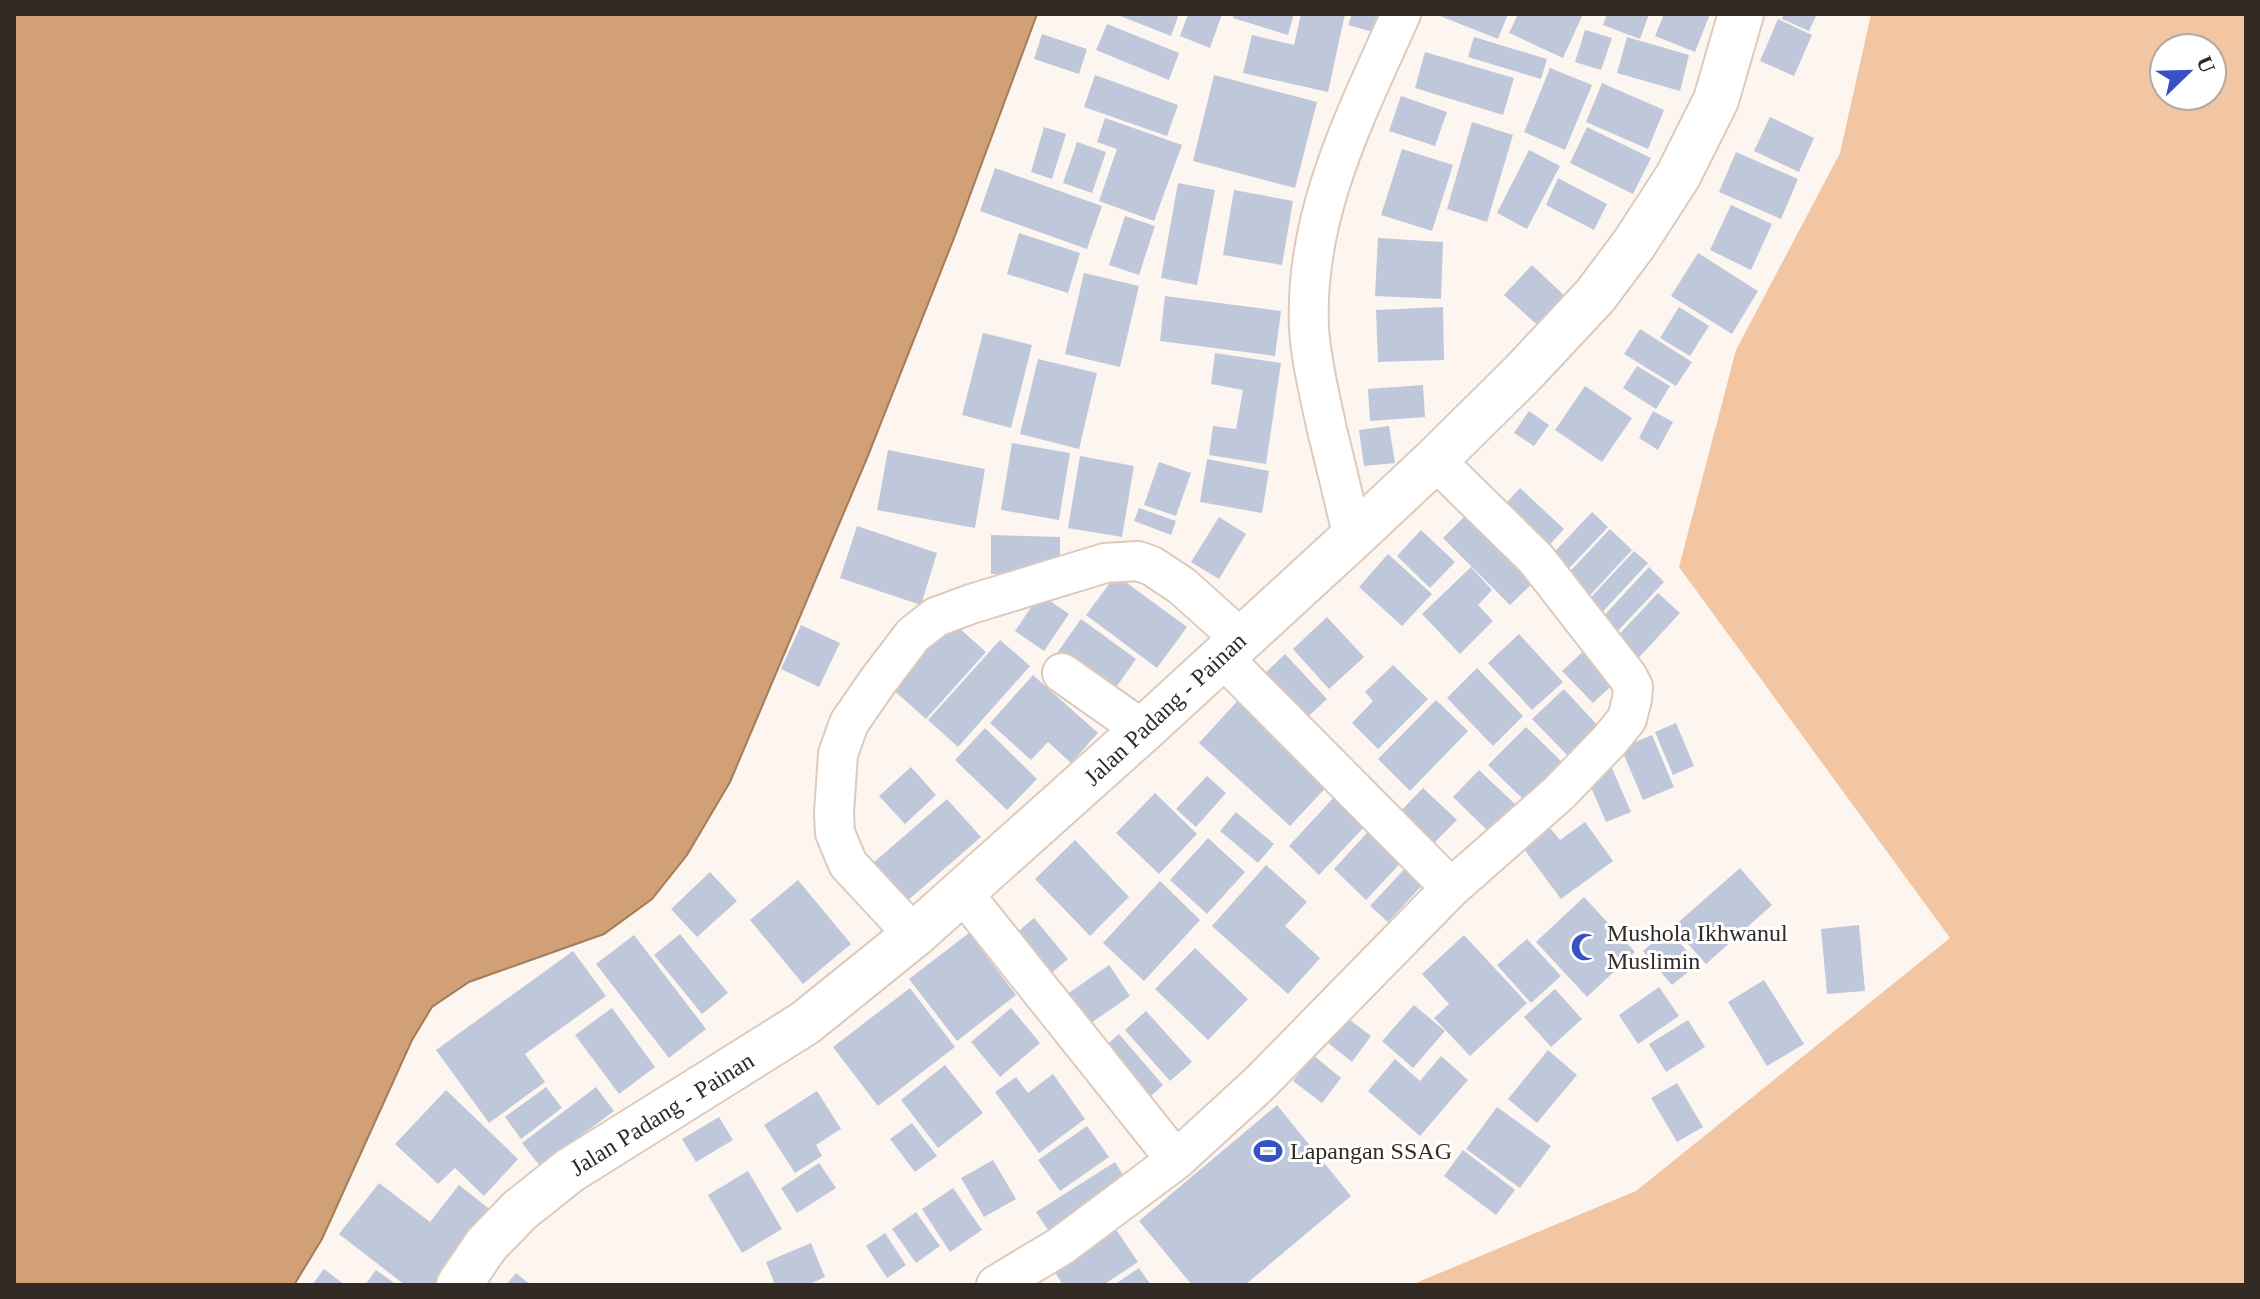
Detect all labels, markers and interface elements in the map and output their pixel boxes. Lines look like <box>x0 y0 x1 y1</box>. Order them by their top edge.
north arrow <box>2148 32 2228 112</box>
text: U <box>2191 52 2221 77</box>
street label: Jalan Padang - Painan <box>1079 627 1251 791</box>
place label: Mushola Ikhwanul Muslimin <box>1607 920 1788 974</box>
mosque icon: Mushola Ikhwanul Muslimin <box>1570 932 1600 962</box>
street label: Jalan Padang - Painan <box>566 1047 758 1181</box>
sports icon: Lapangan SSAG <box>1253 1136 1283 1166</box>
place label: Lapangan SSAG <box>1290 1138 1452 1164</box>

